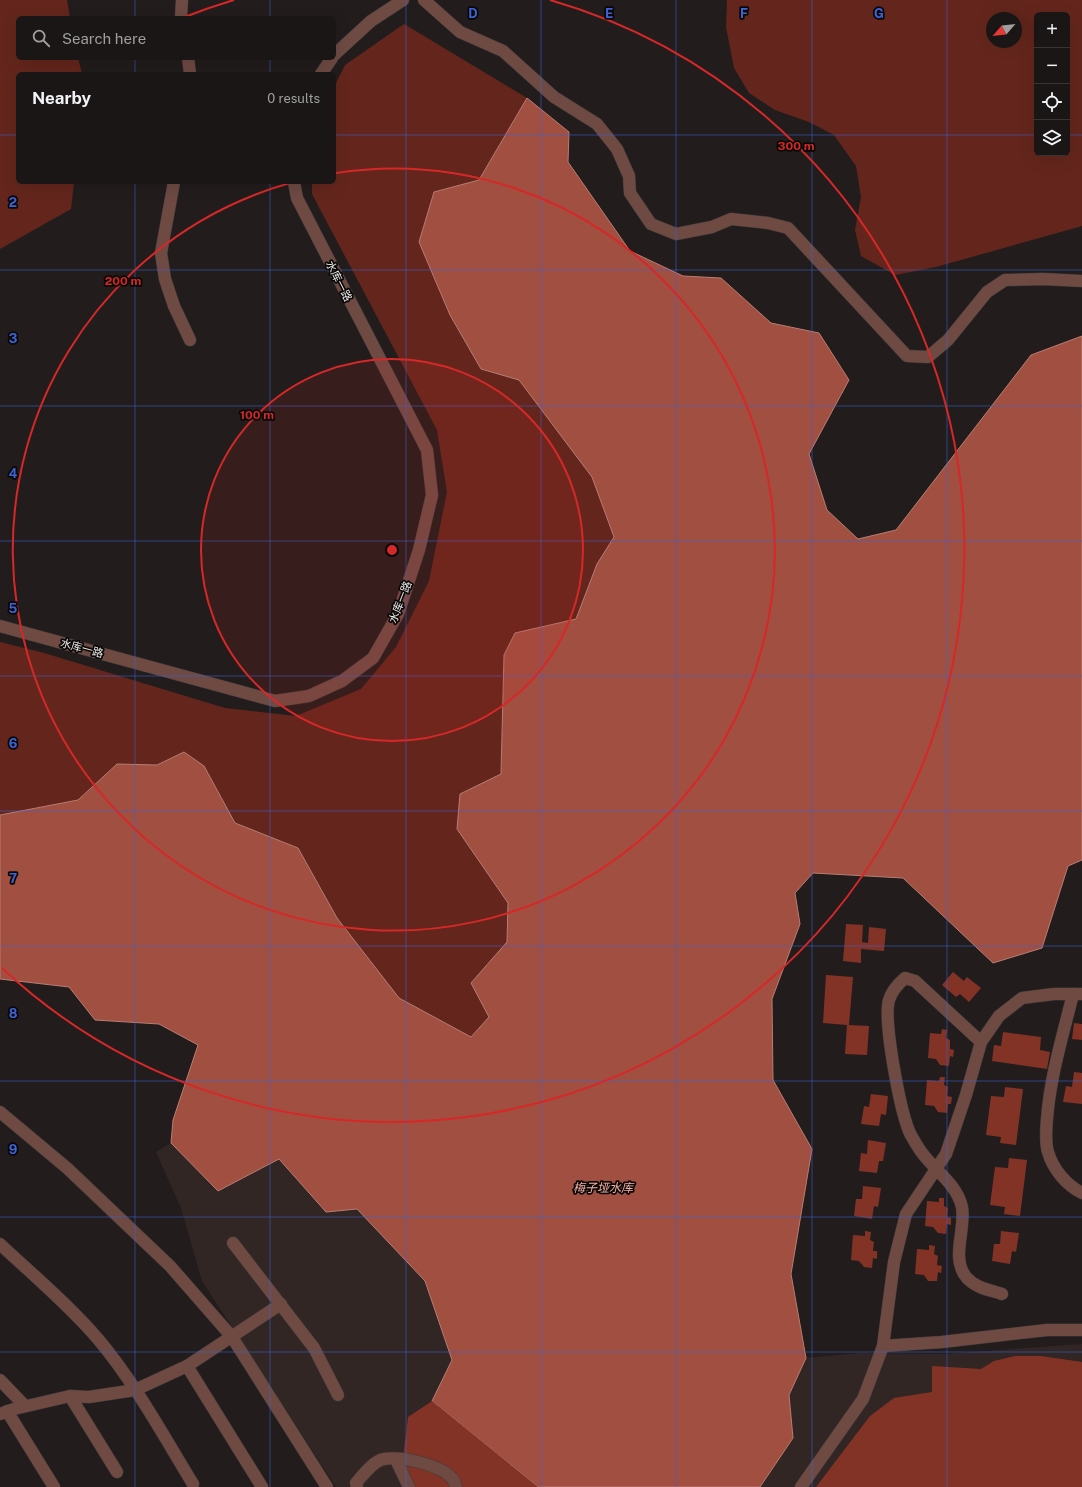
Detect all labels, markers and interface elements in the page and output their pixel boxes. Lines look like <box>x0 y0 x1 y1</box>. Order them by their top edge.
text: D <box>468 6 478 21</box>
text: E <box>605 6 613 21</box>
text: F <box>740 6 748 21</box>
text: G <box>874 6 884 21</box>
north arrow <box>986 12 1022 48</box>
map controls <box>1034 12 1070 156</box>
button: + <box>1034 12 1070 48</box>
search box <box>16 16 336 60</box>
icon: search <box>30 27 52 49</box>
text: Search here <box>62 30 146 47</box>
button: − <box>1034 48 1070 84</box>
button: locate <box>1034 84 1070 120</box>
text: Nearby <box>32 88 91 108</box>
text: 0 results <box>267 91 320 106</box>
button: layers <box>1034 120 1070 156</box>
text: 300 m <box>778 139 815 153</box>
text: 2 <box>9 195 17 210</box>
street label: 水库一路 <box>324 259 354 303</box>
text: 200 m <box>105 274 141 288</box>
text: 3 <box>9 331 18 346</box>
text: 100 m <box>240 408 274 422</box>
text: 4 <box>9 466 18 481</box>
centre of rings <box>385 543 399 557</box>
street label: 水库一路 <box>387 579 413 625</box>
text: 5 <box>9 601 18 616</box>
street label: 水库一路 <box>59 637 105 659</box>
text: 6 <box>9 736 18 751</box>
text: 7 <box>9 871 17 886</box>
text: 8 <box>9 1006 18 1021</box>
text: 9 <box>9 1142 17 1157</box>
water label: 梅子垭水库 <box>573 1181 635 1195</box>

